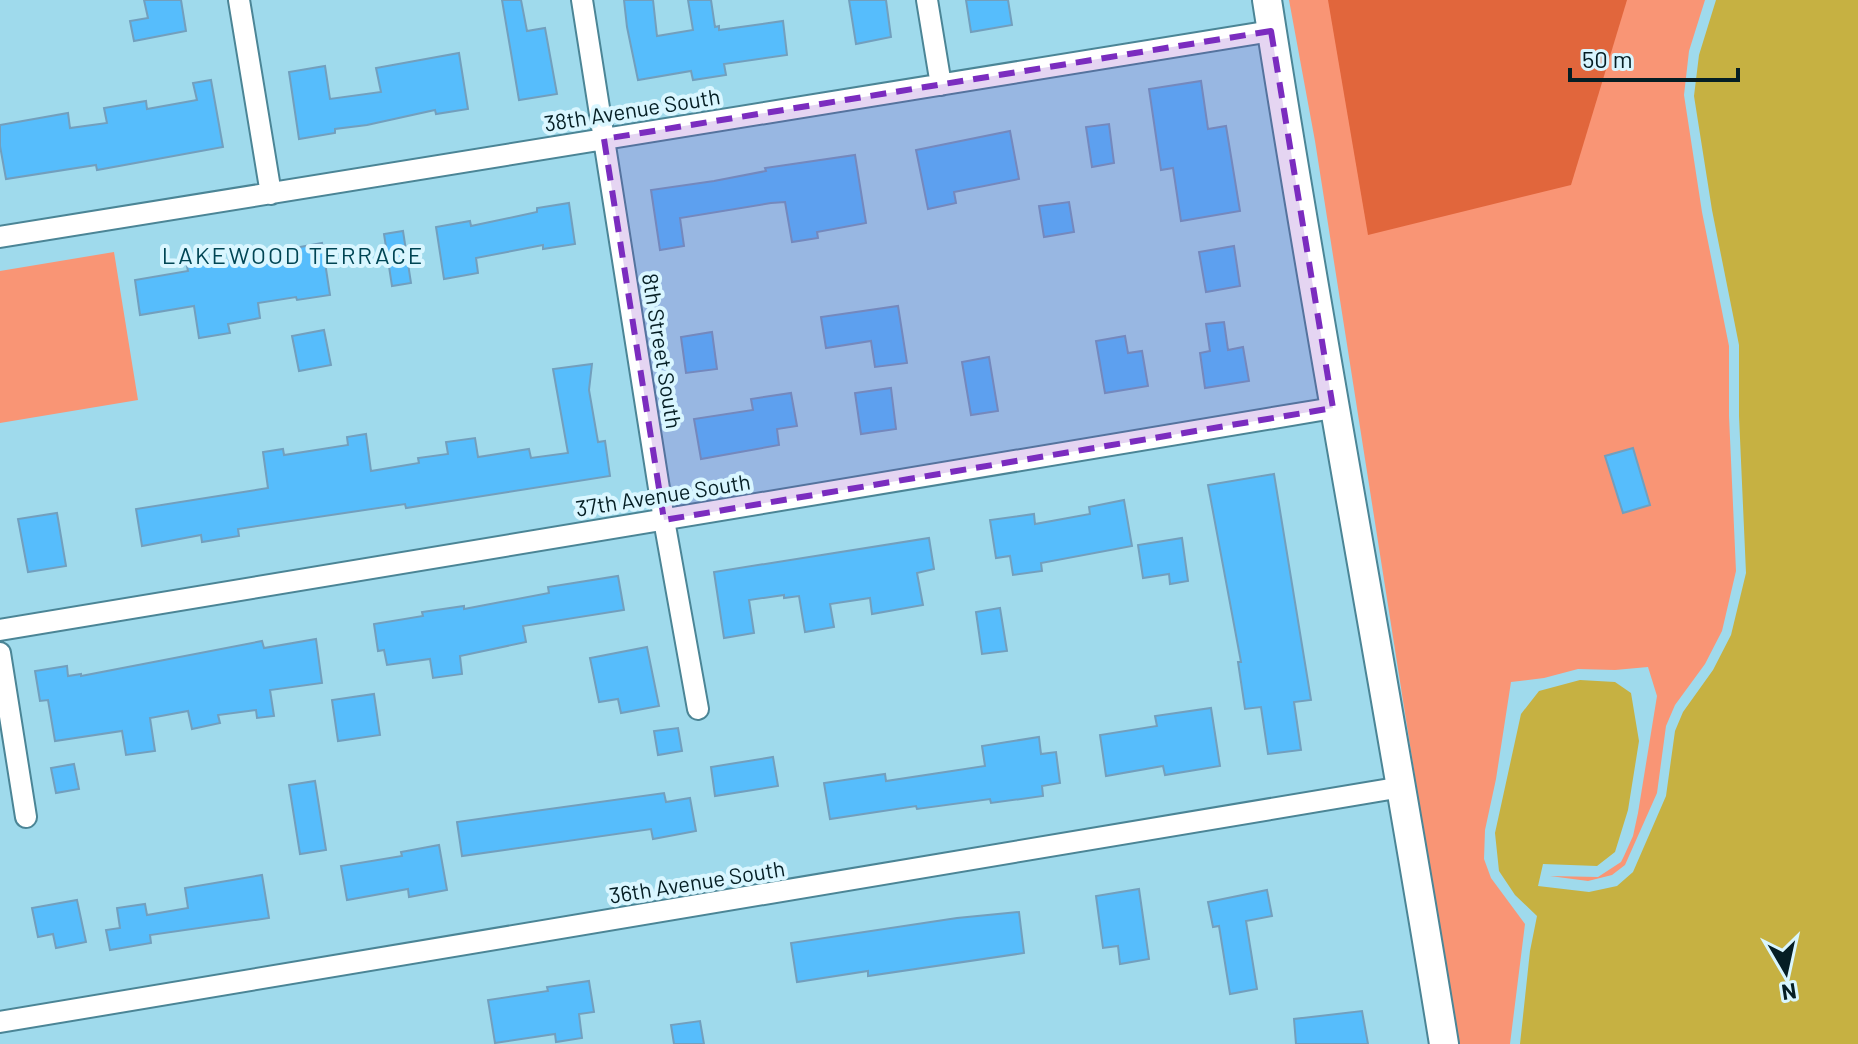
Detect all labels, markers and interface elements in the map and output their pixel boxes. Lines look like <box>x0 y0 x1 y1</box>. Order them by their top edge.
scale bar <box>1570 32 1738 82</box>
text: 50 m <box>1582 44 1633 73</box>
street label: 38th Avenue South <box>542 82 722 136</box>
district label: LAKEWOOD TERRACE <box>162 240 424 269</box>
street label: 8th Street South <box>638 271 688 430</box>
street label: 37th Avenue South <box>573 467 752 521</box>
street label: 36th Avenue South <box>607 854 787 908</box>
north arrow <box>1746 932 1826 1012</box>
text: N <box>1780 979 1799 1007</box>

